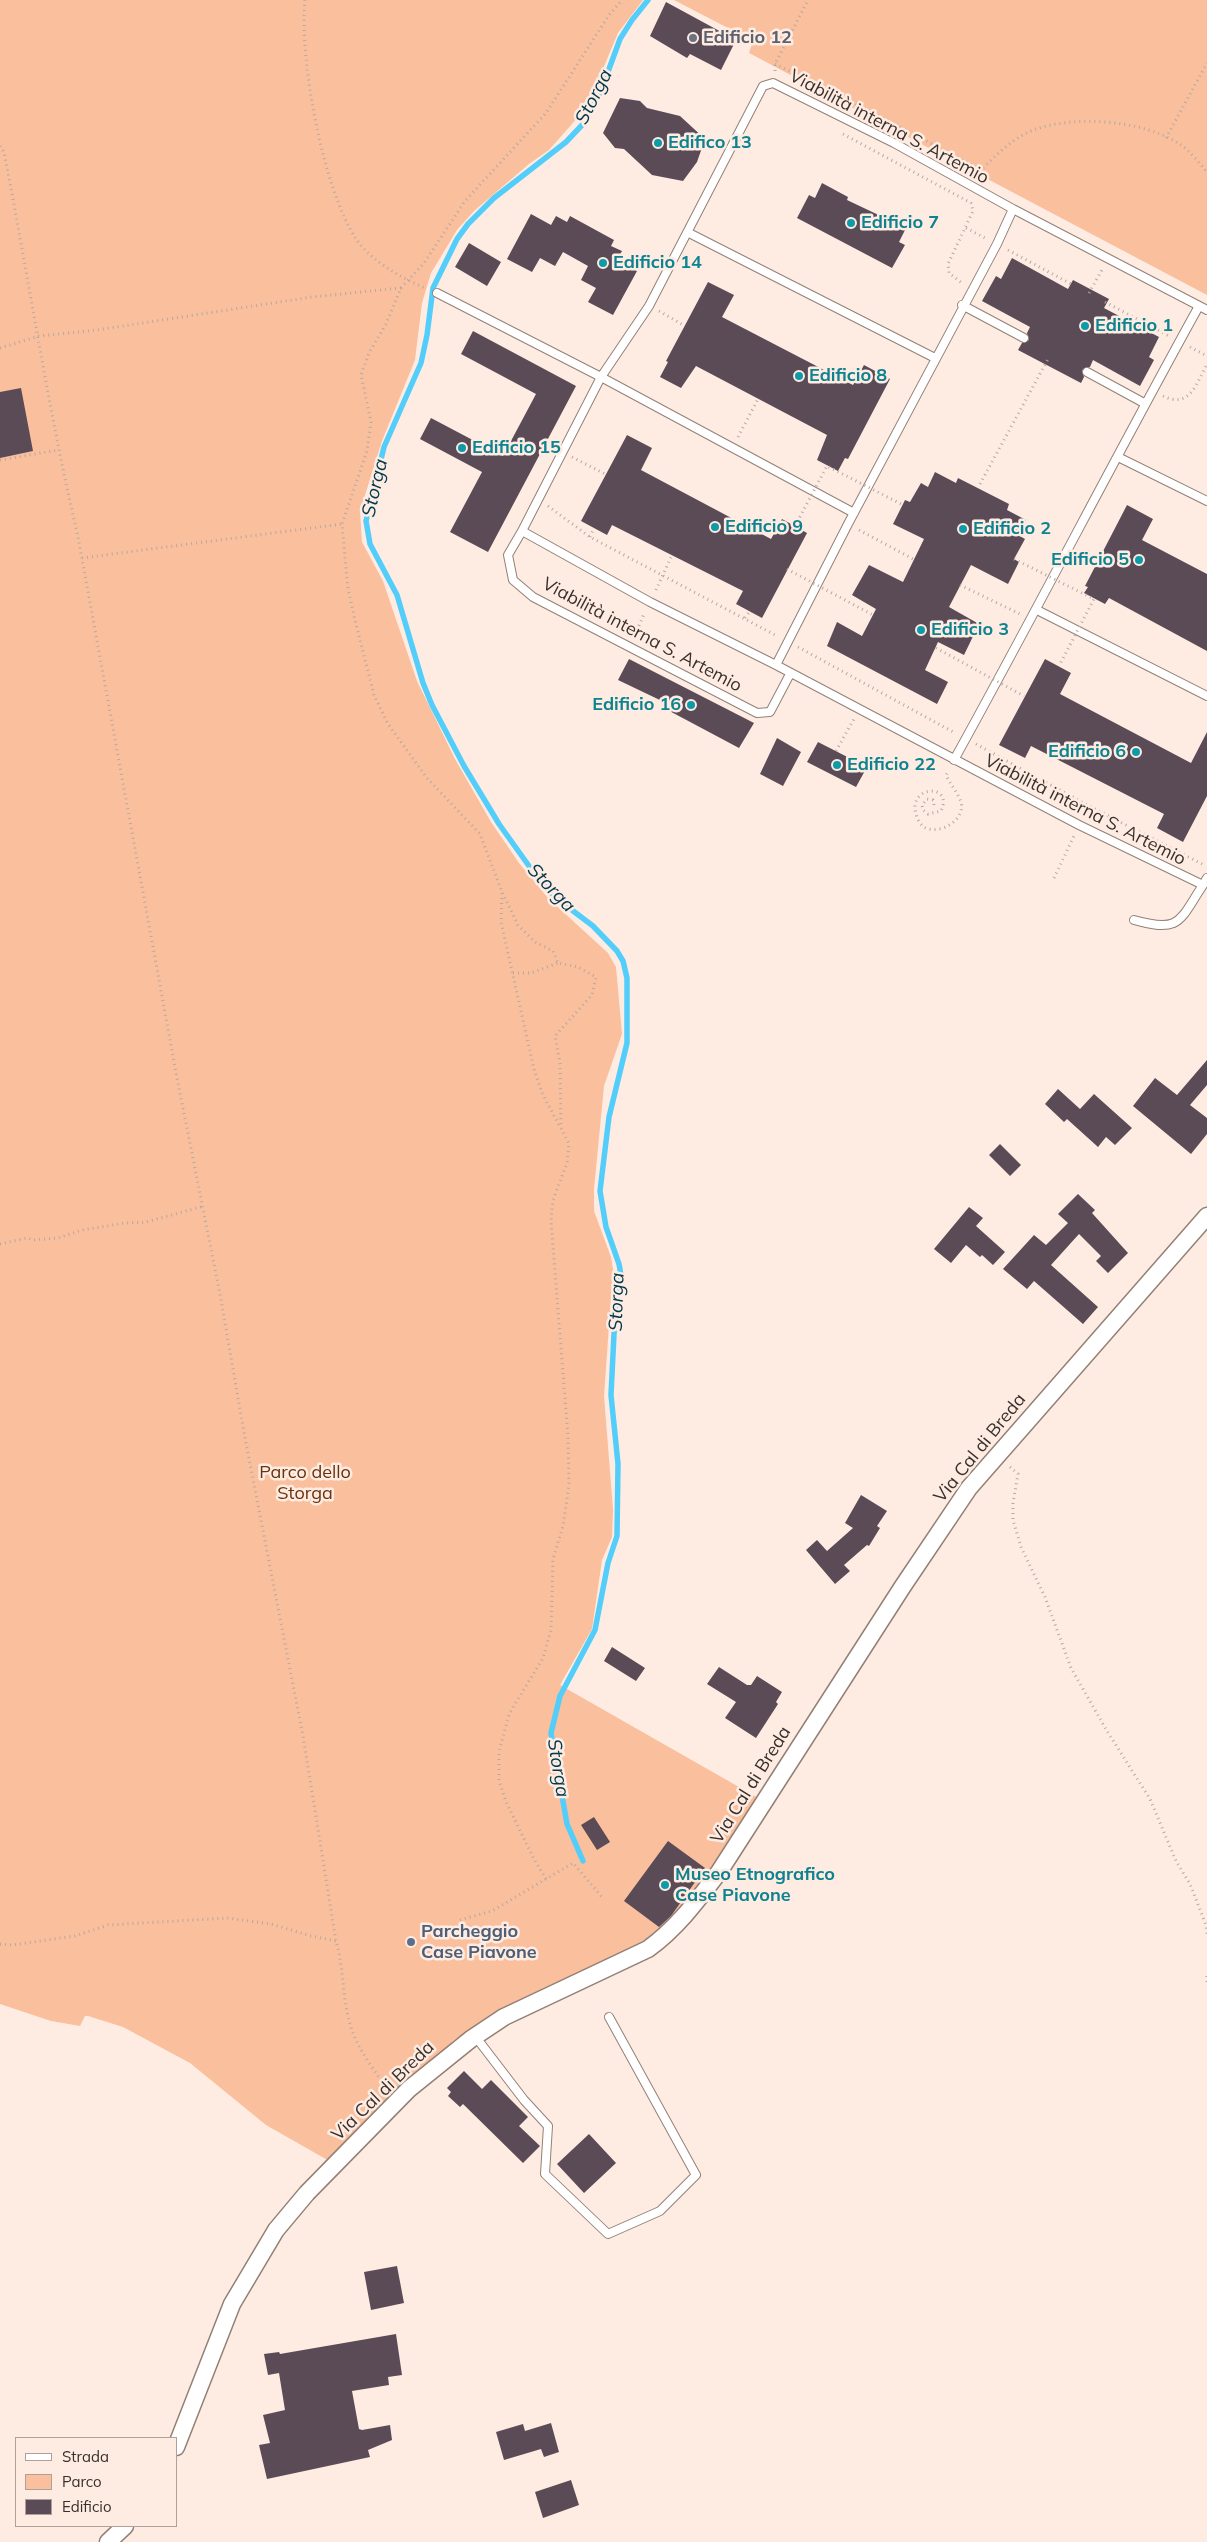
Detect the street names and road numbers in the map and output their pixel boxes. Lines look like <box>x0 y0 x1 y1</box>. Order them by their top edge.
street label: Viabilità interna S. Artemio <box>786 65 992 189</box>
street label: Viabilità interna S. Artemio <box>539 573 745 697</box>
street label: Viabilità interna S. Artemio <box>981 750 1189 870</box>
street label: Via Cal di Breda <box>929 1389 1031 1507</box>
street label: Via Cal di Breda <box>706 1722 796 1848</box>
street label: Via Cal di Breda <box>327 2037 439 2145</box>

